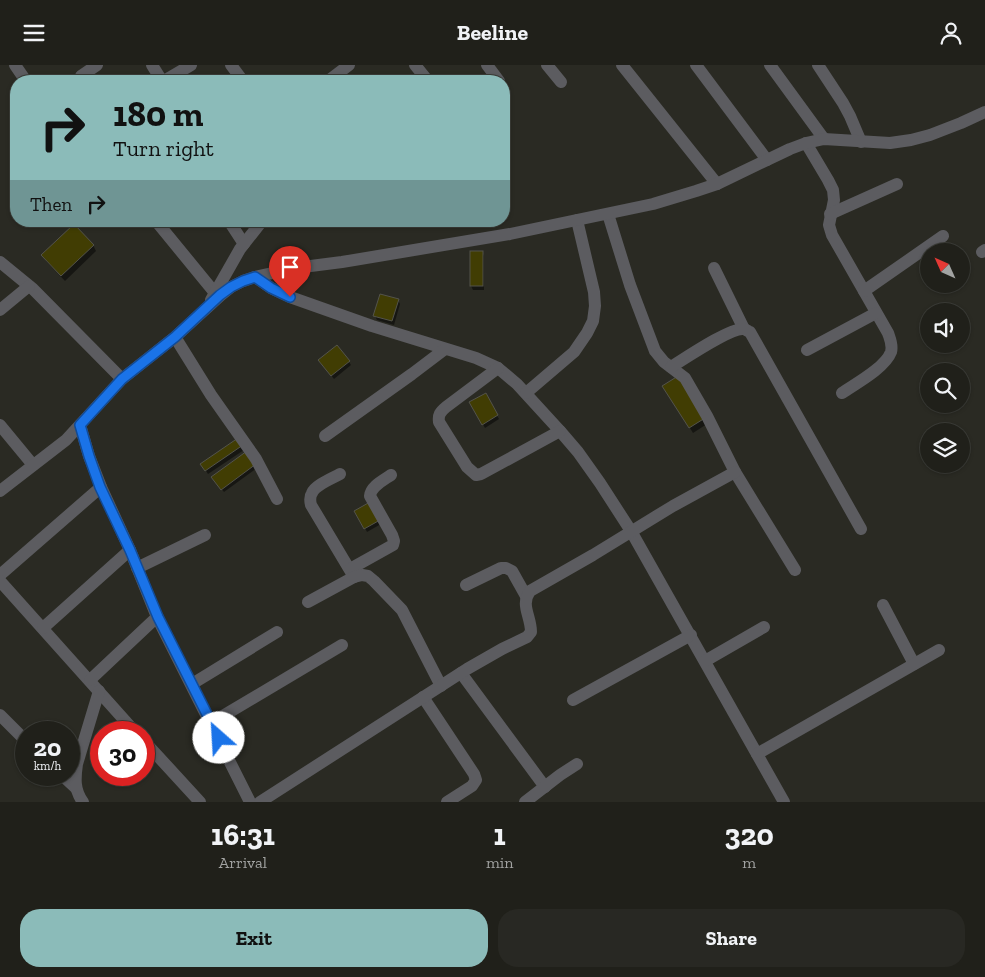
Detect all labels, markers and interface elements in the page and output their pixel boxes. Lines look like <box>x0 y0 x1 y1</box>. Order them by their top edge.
icon: menu <box>20 19 48 47</box>
text: Beeline <box>457 19 528 46</box>
icon: person <box>937 19 965 47</box>
text: 180 m <box>113 93 203 135</box>
icon: right <box>30 95 95 160</box>
text: Turn right <box>113 135 214 162</box>
icon: right <box>82 190 110 218</box>
text: Then <box>30 193 72 216</box>
north arrow <box>920 243 970 293</box>
map controls <box>920 243 970 473</box>
pin <box>269 246 311 297</box>
icon: arrive <box>276 253 304 281</box>
button: sound <box>920 303 970 353</box>
button: search <box>920 363 970 413</box>
button: layers <box>920 423 970 473</box>
position arrow <box>192 711 244 763</box>
speed limit sign: 30 <box>90 721 155 786</box>
text: 20 <box>34 732 61 762</box>
text: km/h <box>34 759 61 773</box>
text: 16:31 <box>211 817 275 853</box>
text: 1 <box>494 817 506 853</box>
text: 320 <box>725 817 774 853</box>
text: Arrival <box>219 853 267 872</box>
text: min <box>486 853 513 872</box>
text: m <box>742 853 756 872</box>
button: Exit <box>20 909 488 967</box>
button: Share <box>498 909 965 967</box>

